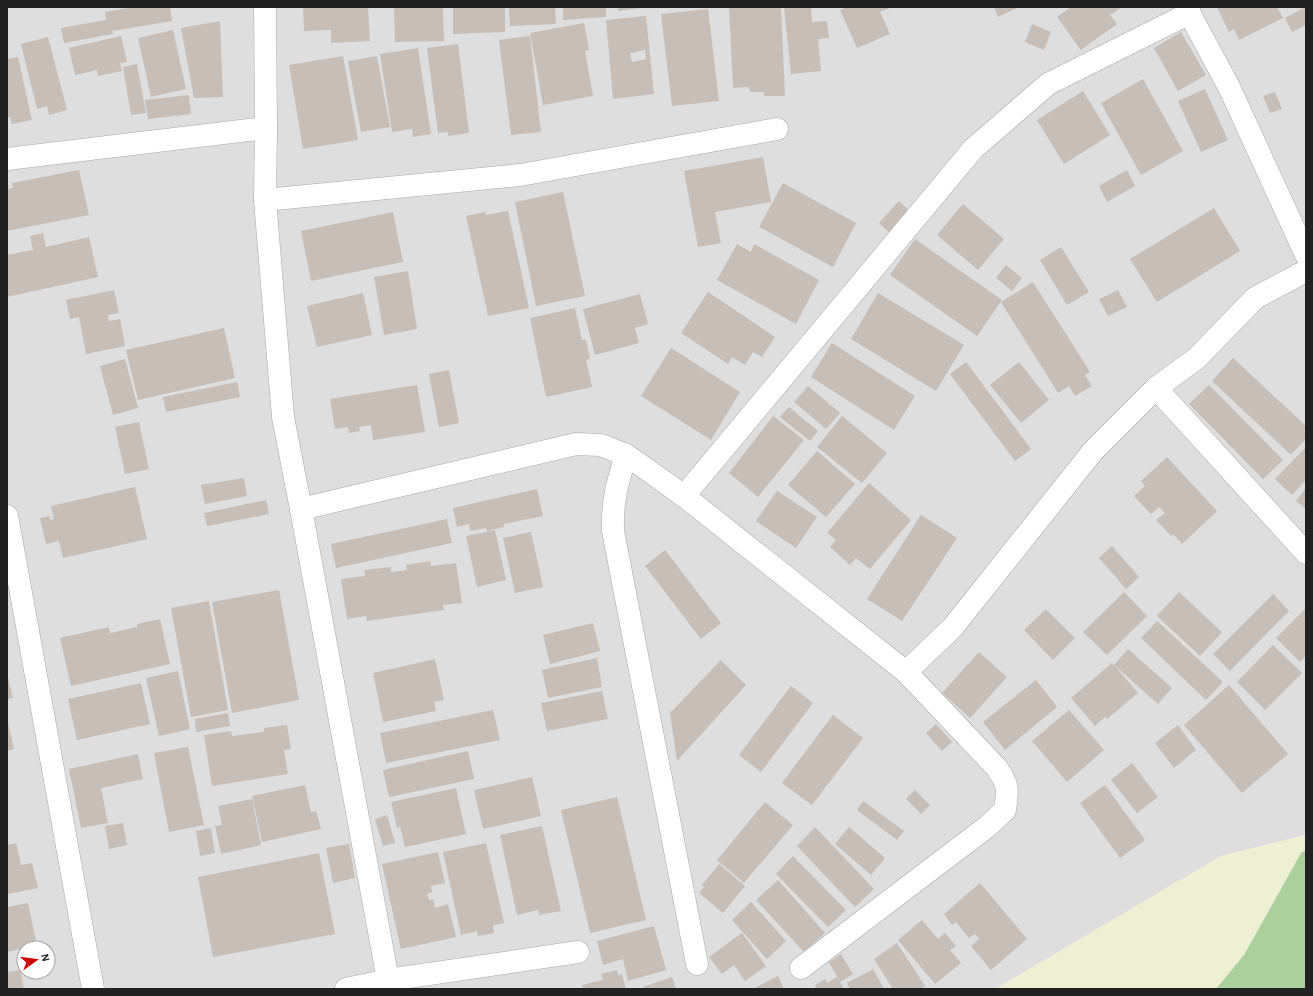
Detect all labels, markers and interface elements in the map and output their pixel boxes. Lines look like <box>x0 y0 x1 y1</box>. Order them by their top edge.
north arrow <box>16 940 56 980</box>
text: N <box>39 953 51 963</box>

